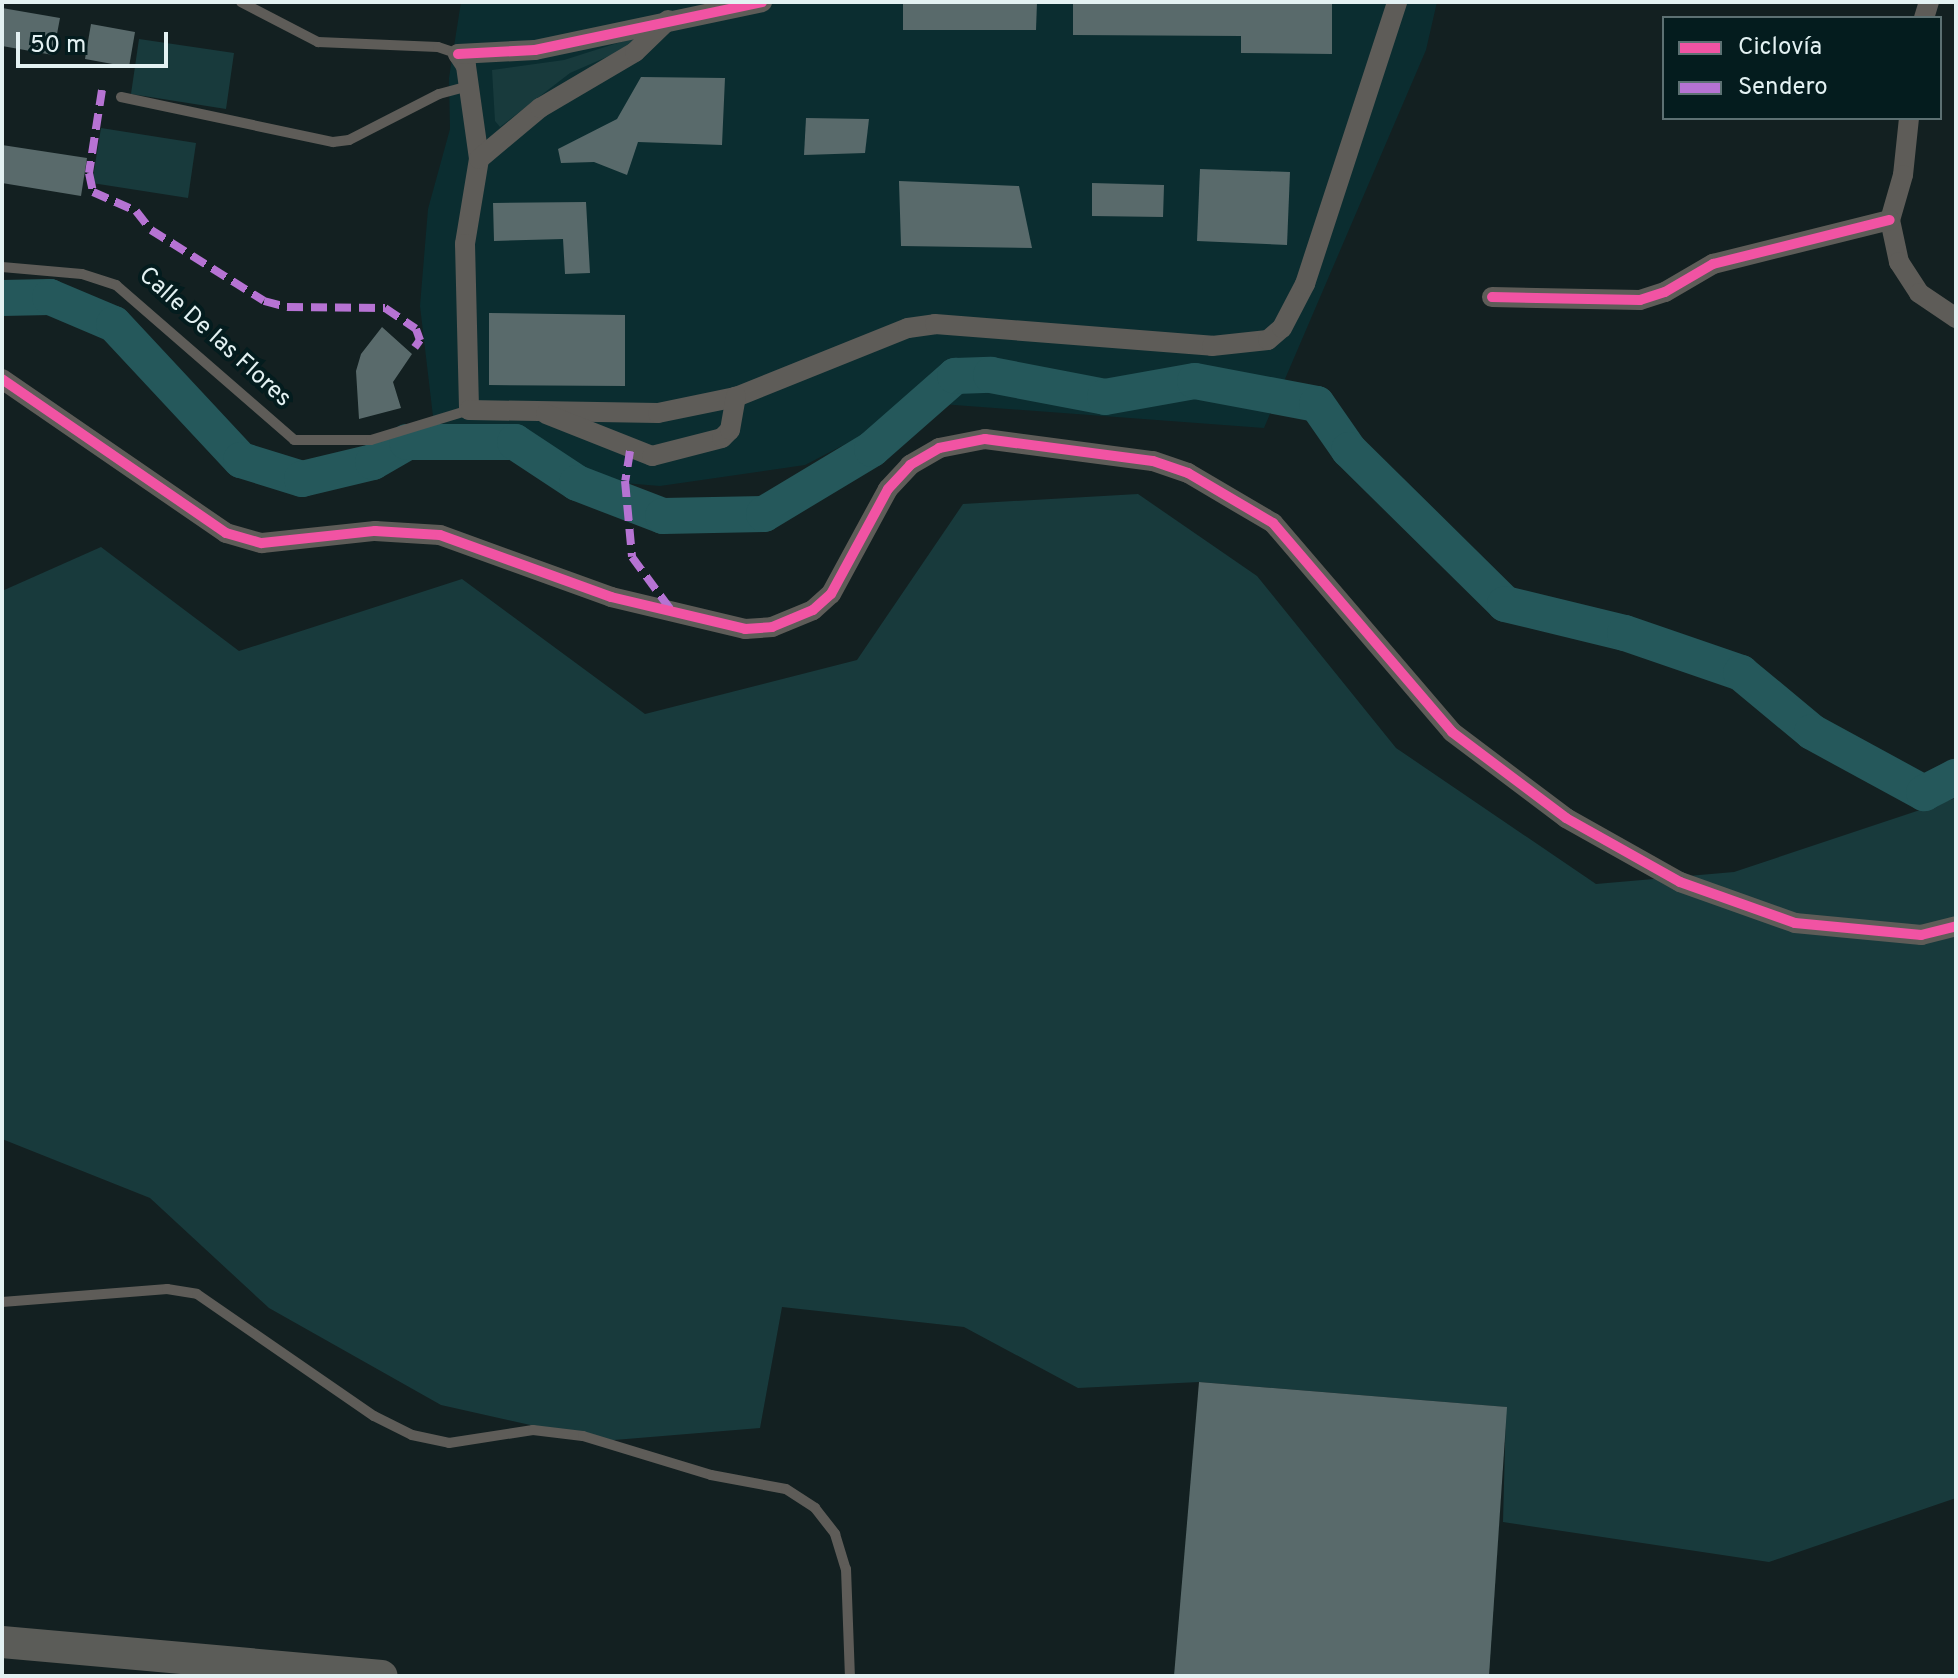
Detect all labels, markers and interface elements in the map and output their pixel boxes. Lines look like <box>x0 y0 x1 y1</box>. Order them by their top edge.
scale bar <box>20 16 172 66</box>
legend <box>1662 16 1942 120</box>
text: 50 m <box>30 31 86 61</box>
text: Ciclovía <box>1738 33 1822 63</box>
text: Sendero <box>1738 73 1828 103</box>
street label: Calle De las Flores <box>132 262 296 414</box>

